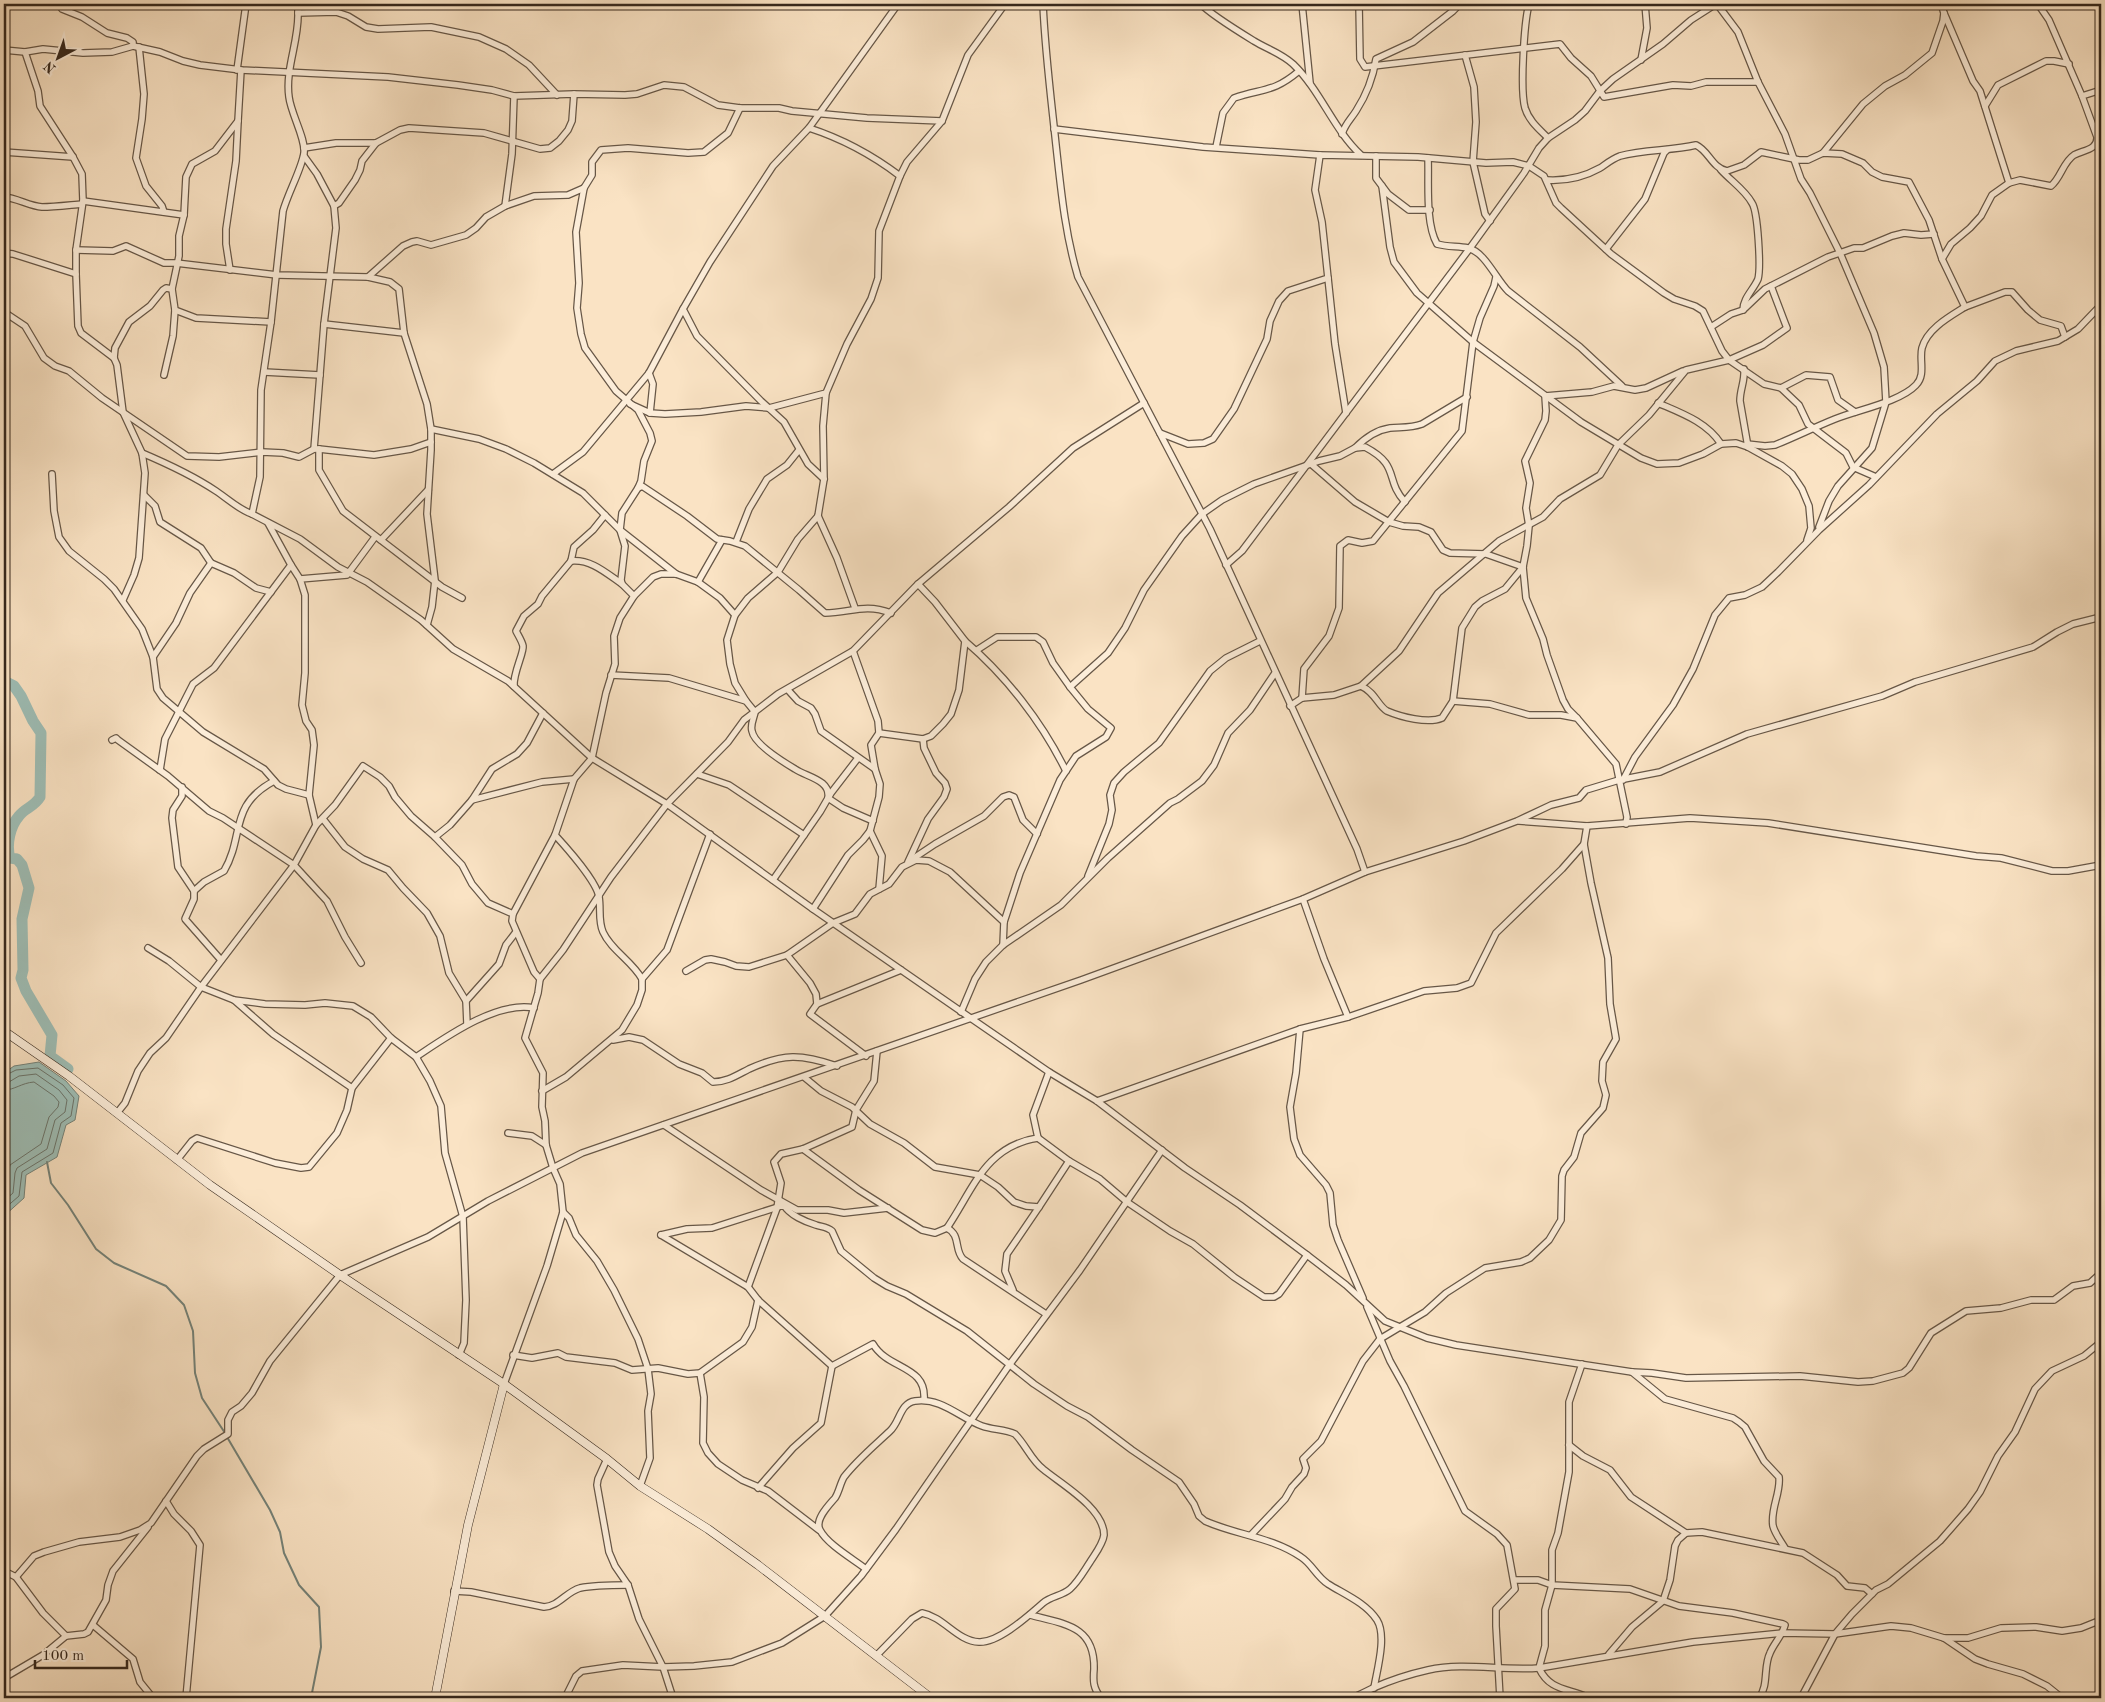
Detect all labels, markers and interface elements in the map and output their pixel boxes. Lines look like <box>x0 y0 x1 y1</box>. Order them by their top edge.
north arrow <box>32 32 82 82</box>
text: N <box>41 58 59 76</box>
scale bar <box>35 1637 128 1669</box>
text: 100 m <box>42 1649 84 1664</box>

